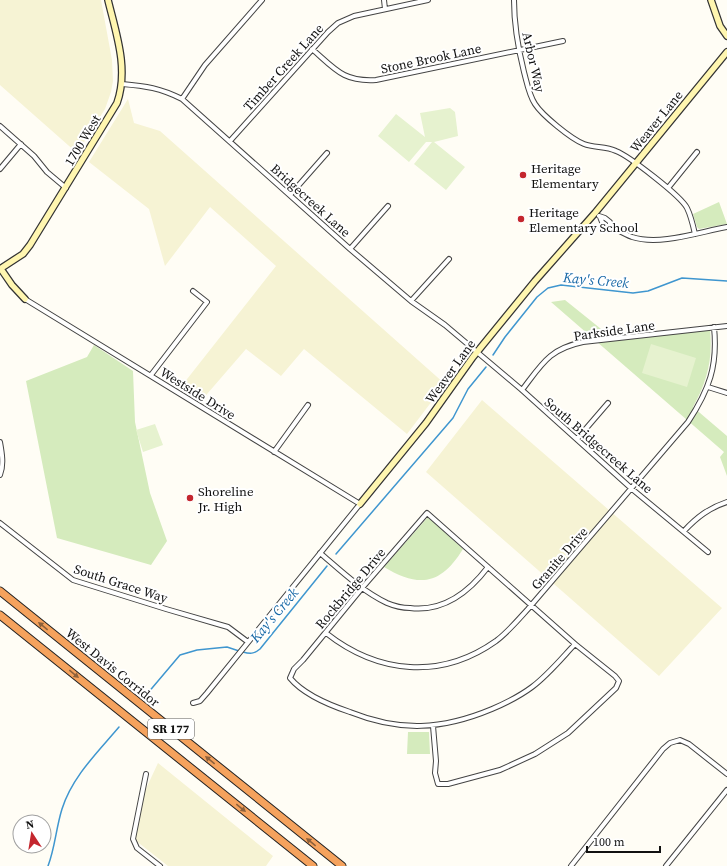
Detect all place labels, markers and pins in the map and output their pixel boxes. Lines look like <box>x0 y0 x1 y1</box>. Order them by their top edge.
place label: Heritage Elementary <box>531 160 599 192</box>
marker: Heritage Elementary <box>518 170 528 180</box>
place label: Heritage Elementary School <box>529 204 638 236</box>
marker: Heritage Elementary School <box>516 214 526 224</box>
place label: Shoreline Jr. High <box>197 483 254 515</box>
marker: Shoreline Jr. High <box>185 493 195 503</box>

